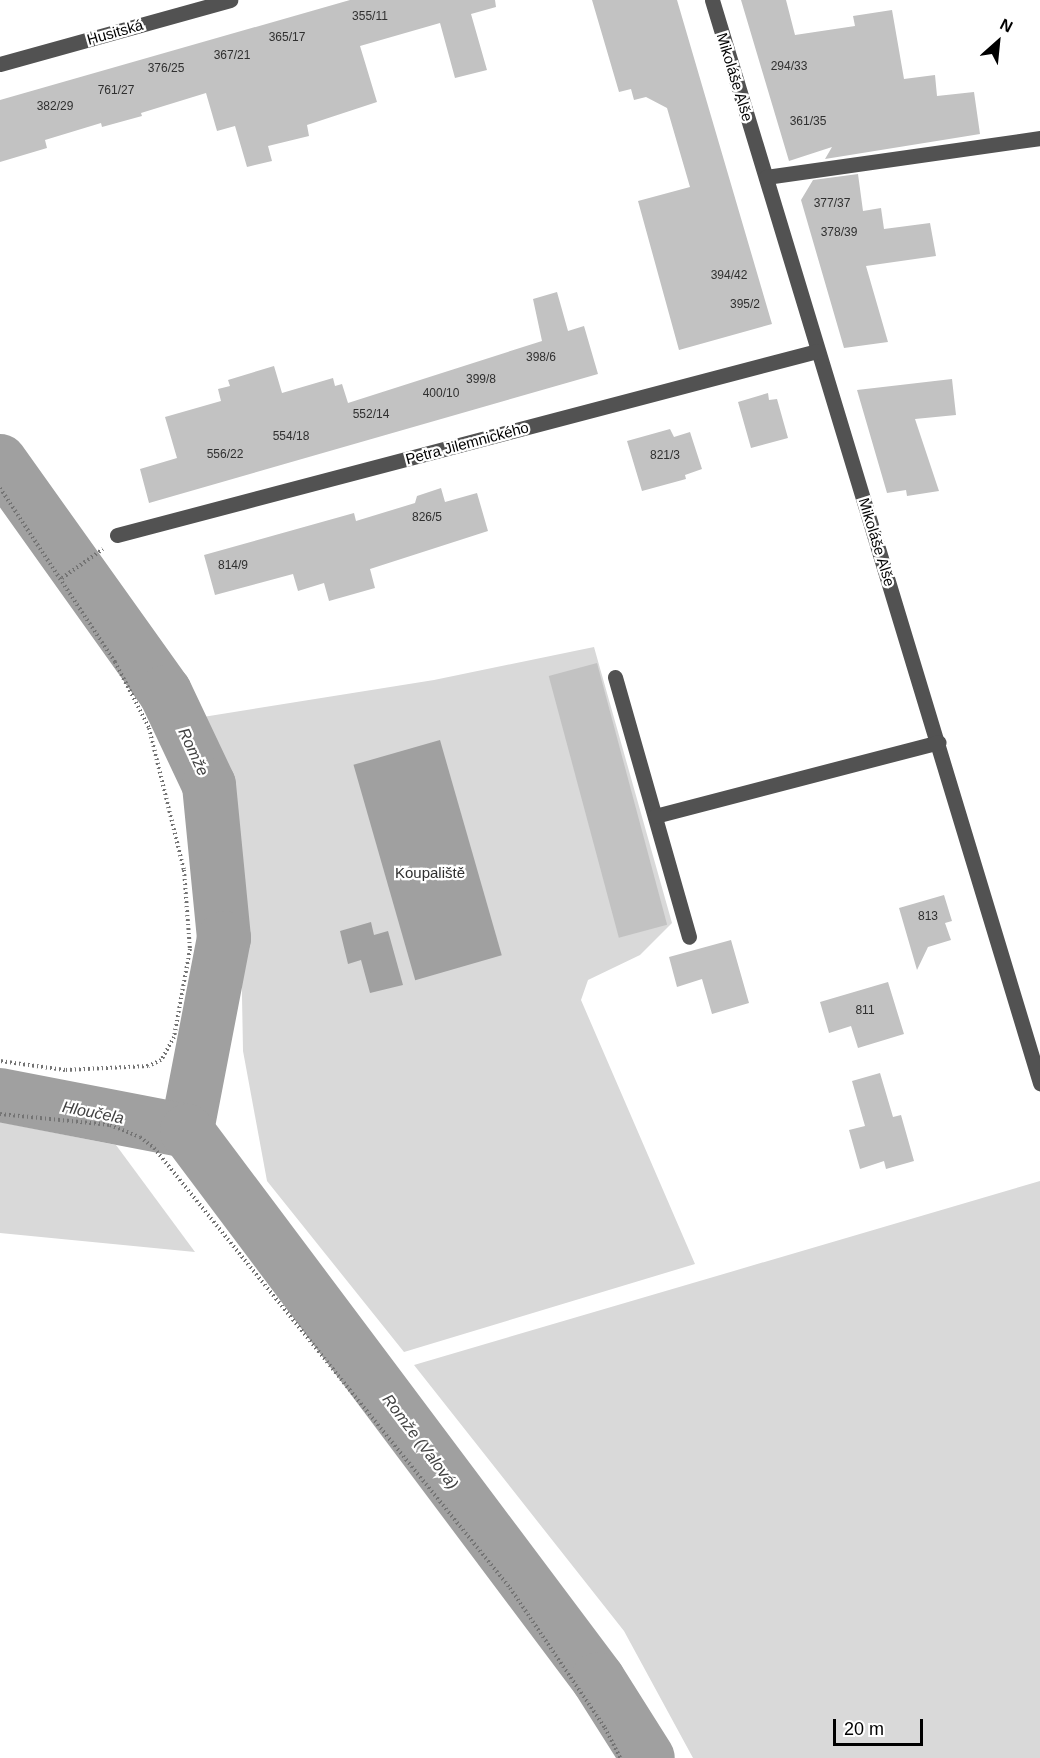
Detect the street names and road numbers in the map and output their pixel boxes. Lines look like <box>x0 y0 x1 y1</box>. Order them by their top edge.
street label: Husitská <box>85 15 145 49</box>
street label: Mikoláše Alše <box>713 30 757 124</box>
street label: Petra Jilemnického <box>403 418 531 468</box>
street label: Mikoláše Alše <box>855 495 899 589</box>

